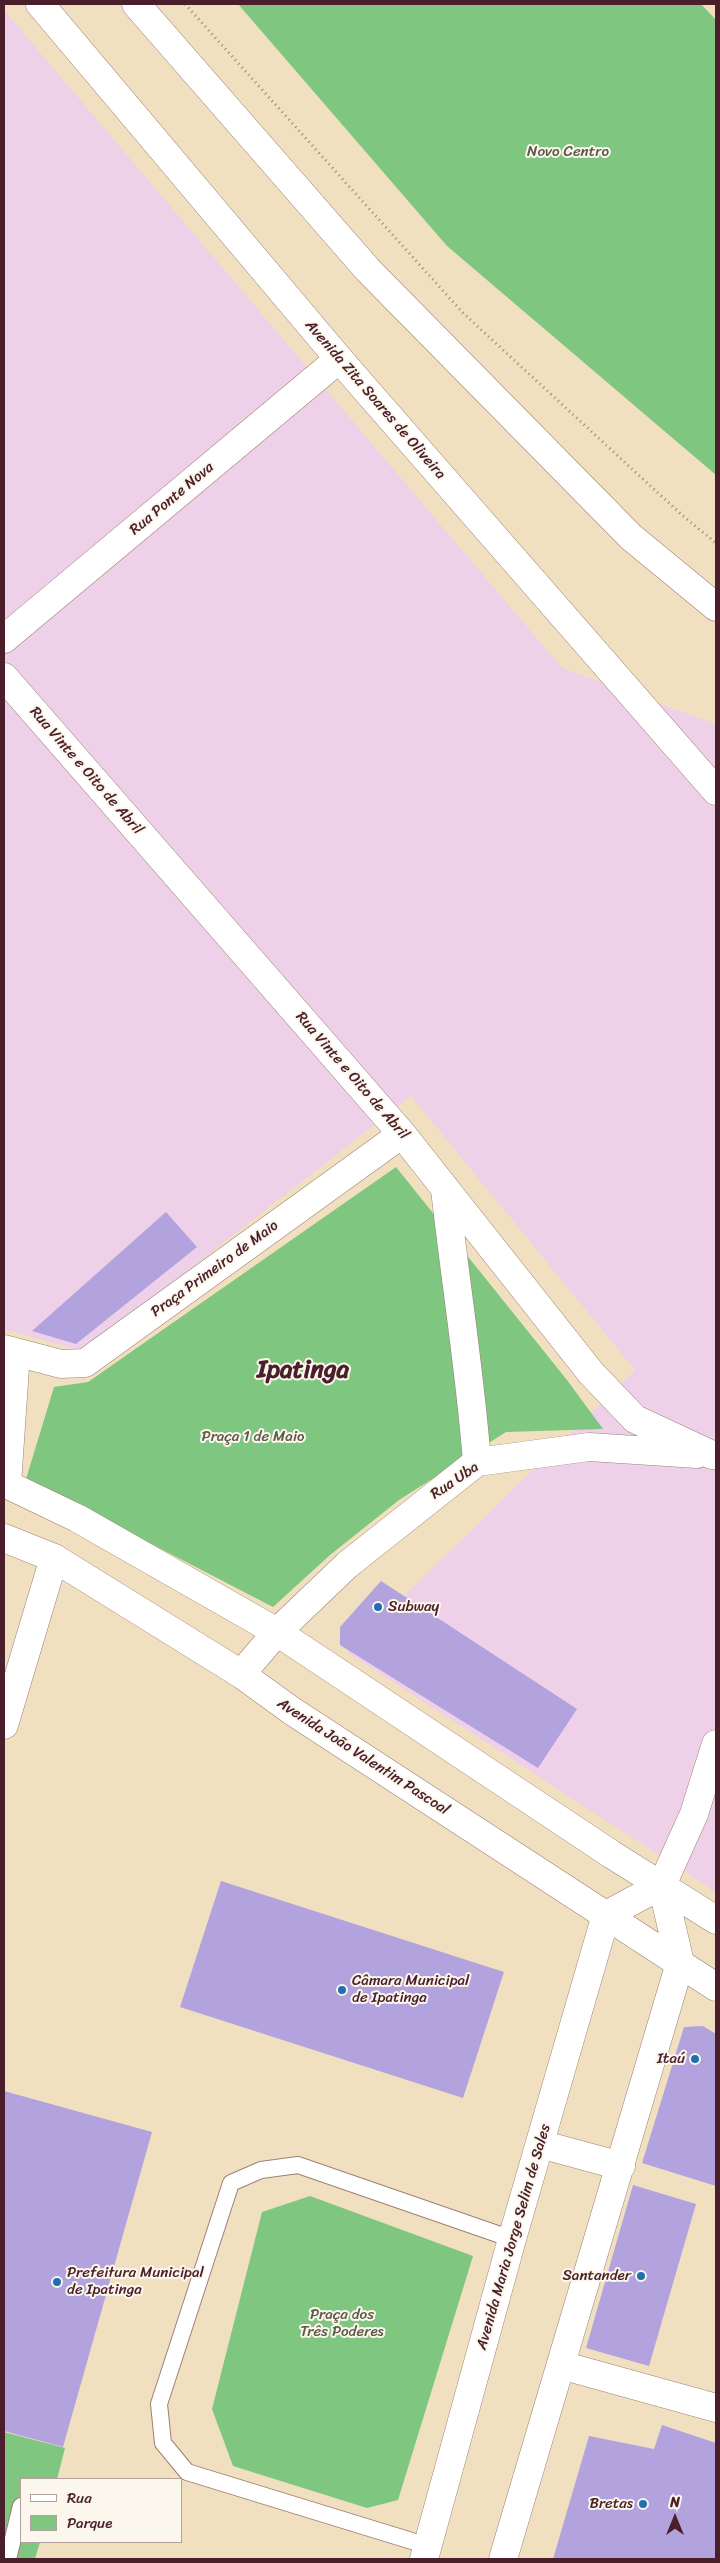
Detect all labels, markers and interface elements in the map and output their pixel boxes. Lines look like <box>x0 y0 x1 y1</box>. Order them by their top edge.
park label: Novo Centro <box>527 143 609 161</box>
street label: Avenida Zita Soares de Oliveira <box>301 317 449 483</box>
street label: Rua Ponte Nova <box>126 459 218 539</box>
street label: Rua Vinte e Oito de Abril <box>26 703 146 839</box>
street label: Rua Vinte e Oito de Abril <box>292 1008 412 1144</box>
street label: Praça Primeiro de Maio <box>148 1217 282 1321</box>
district label: Ipatinga <box>257 1356 349 1386</box>
park label: Praça 1 de Maio <box>202 1428 304 1446</box>
street label: Rua Uba <box>427 1458 483 1504</box>
place label: Subway <box>388 1598 439 1616</box>
marker: Subway <box>372 1601 384 1613</box>
street label: Avenida João Valentim Pascoal <box>274 1695 452 1819</box>
place label: Câmara Municipal de Ipatinga <box>352 1972 469 2007</box>
marker: Câmara Municipal de Ipatinga <box>336 1984 348 1996</box>
place label: Itaú <box>657 2050 685 2068</box>
marker: Itaú <box>689 2053 701 2065</box>
street label: Avenida Maria Jorge Selim de Sales <box>473 2122 555 2352</box>
place label: Prefeitura Municipal de Ipatinga <box>67 2264 204 2299</box>
place label: Santander <box>562 2267 631 2285</box>
marker: Santander <box>635 2270 647 2282</box>
marker: Prefeitura Municipal de Ipatinga <box>51 2276 63 2288</box>
park label: Praça dos Três Poderes <box>300 2306 384 2341</box>
legend <box>20 2478 182 2543</box>
text: Rua <box>67 2485 92 2511</box>
text: N <box>670 2490 680 2515</box>
north arrow <box>650 2493 700 2543</box>
place label: Bretas <box>589 2495 633 2513</box>
marker: Bretas <box>637 2498 649 2510</box>
text: Parque <box>67 2510 112 2536</box>

